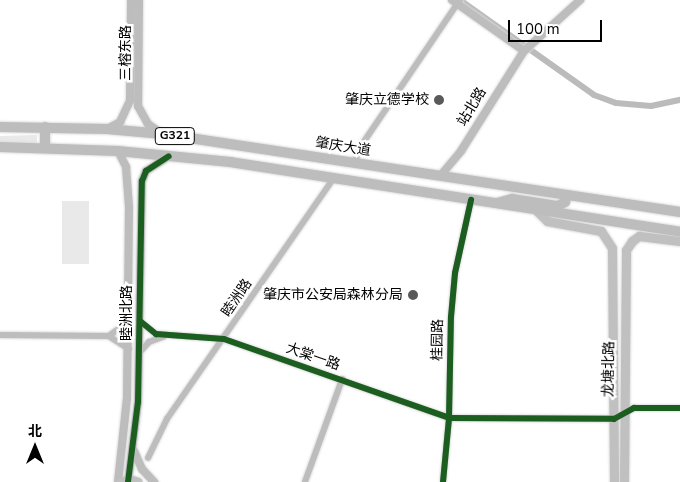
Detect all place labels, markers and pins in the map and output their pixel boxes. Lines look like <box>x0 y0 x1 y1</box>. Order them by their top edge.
place label: 肇庆立德学校 <box>345 92 429 108</box>
marker: 肇庆立德学校 <box>433 94 445 106</box>
place label: 肇庆市公安局森林分局 <box>263 287 403 303</box>
marker: 肇庆市公安局森林分局 <box>407 289 419 301</box>

